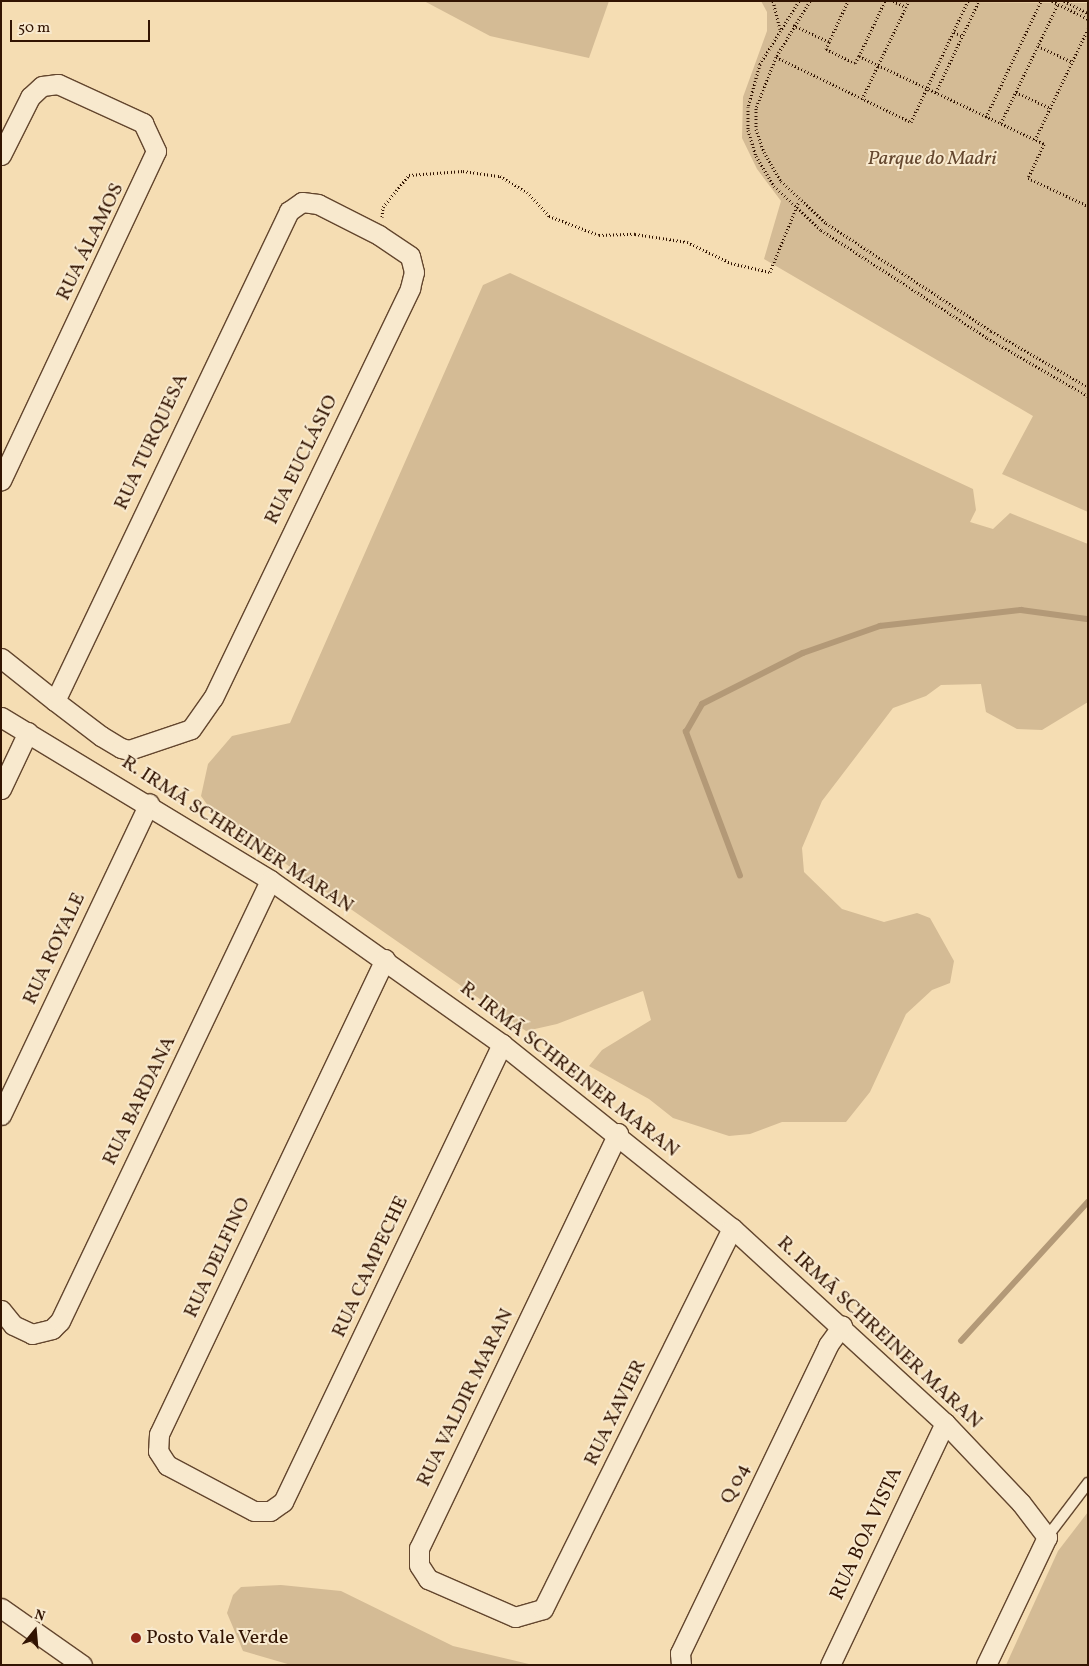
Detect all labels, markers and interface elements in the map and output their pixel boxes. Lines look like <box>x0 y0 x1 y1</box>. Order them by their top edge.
scale bar <box>12 10 152 42</box>
text: 50 m <box>18 18 50 39</box>
park label: Parque do Madri <box>867 147 997 171</box>
street label: RUA ÁLAMOS <box>52 179 130 305</box>
street label: RUA TURQUESA <box>110 370 194 514</box>
street label: RUA EUCLÁSIO <box>260 391 344 529</box>
street label: R. IRMÃ SCHREINER MARAN <box>117 751 357 919</box>
street label: RUA ROYALE <box>19 889 91 1009</box>
street label: R. IRMÃ SCHREINER MARAN <box>455 977 683 1163</box>
street label: RUA BARDANA <box>98 1032 182 1170</box>
street label: RUA CAMPECHE <box>328 1192 414 1342</box>
street label: RUA DELFINO <box>180 1194 256 1322</box>
street label: R. IRMÃ SCHREINER MARAN <box>771 1232 987 1434</box>
street label: RUA VALDIR MARAN <box>412 1305 520 1491</box>
street label: RUA XAVIER <box>580 1356 652 1470</box>
street label: Q 04 <box>716 1460 756 1508</box>
street label: RUA BOA VISTA <box>826 1463 908 1605</box>
north arrow <box>10 1606 60 1656</box>
text: N <box>32 1606 47 1627</box>
place label: Posto Vale Verde <box>146 1626 290 1650</box>
marker: Posto Vale Verde <box>130 1632 142 1644</box>

